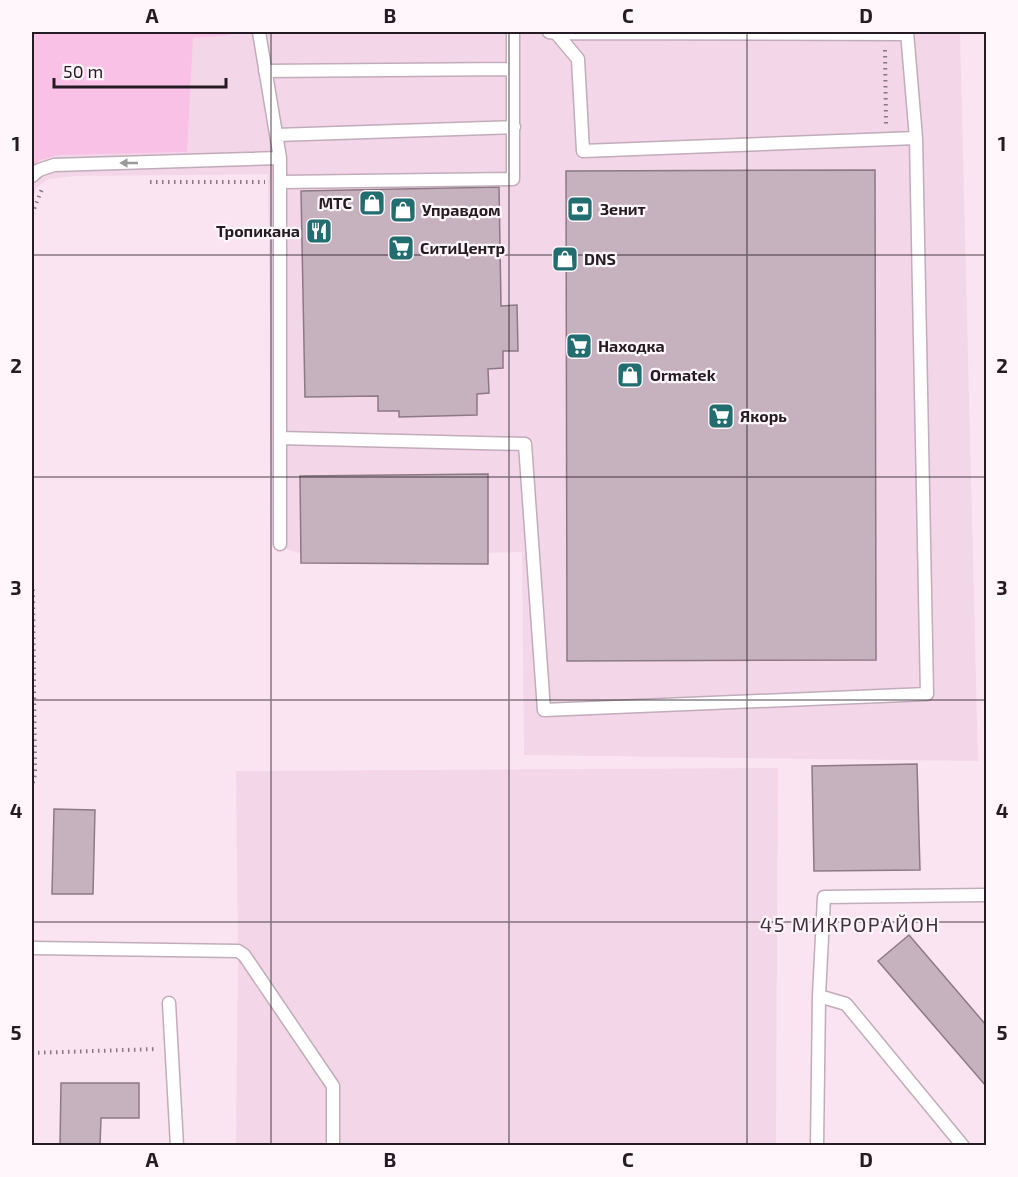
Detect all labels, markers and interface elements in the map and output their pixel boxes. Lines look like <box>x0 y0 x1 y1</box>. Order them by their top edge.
text: A <box>145 3 159 27</box>
text: B <box>384 3 396 27</box>
text: C <box>622 3 634 27</box>
text: D <box>859 3 873 27</box>
scale bar <box>54 51 226 89</box>
text: 50 m <box>63 60 103 82</box>
text: 1 <box>12 131 20 155</box>
text: 1 <box>998 131 1006 155</box>
one-way arrow <box>120 158 139 168</box>
shop icon: МТС <box>357 188 387 218</box>
place label: МТС <box>318 193 352 212</box>
bank icon: Зенит <box>565 194 595 224</box>
shop icon: Управдом <box>388 195 418 225</box>
place label: Зенит <box>600 199 646 218</box>
place label: Управдом <box>422 200 501 219</box>
restaurant icon: Тропикана <box>304 216 334 246</box>
place label: Тропикана <box>216 221 300 240</box>
supermarket icon: СитиЦентр <box>386 233 416 263</box>
place label: СитиЦентр <box>420 238 505 257</box>
shop icon: DNS <box>550 244 580 274</box>
place label: DNS <box>584 249 616 268</box>
supermarket icon: Находка <box>564 331 594 361</box>
place label: Находка <box>598 336 665 355</box>
text: 2 <box>10 353 22 377</box>
text: 2 <box>996 353 1008 377</box>
shop icon: Ormatek <box>615 360 645 390</box>
place label: Ormatek <box>650 365 716 384</box>
supermarket icon: Якорь <box>706 401 736 431</box>
place label: Якорь <box>740 406 787 425</box>
text: 3 <box>10 575 22 599</box>
text: 3 <box>996 575 1008 599</box>
text: 4 <box>10 798 23 822</box>
text: 4 <box>996 798 1009 822</box>
district label: 45 МИКРОРАЙОН <box>760 912 940 936</box>
text: 5 <box>10 1020 22 1044</box>
text: 5 <box>996 1020 1008 1044</box>
text: A <box>145 1147 159 1171</box>
text: B <box>384 1147 396 1171</box>
text: C <box>622 1147 634 1171</box>
text: D <box>859 1147 873 1171</box>

